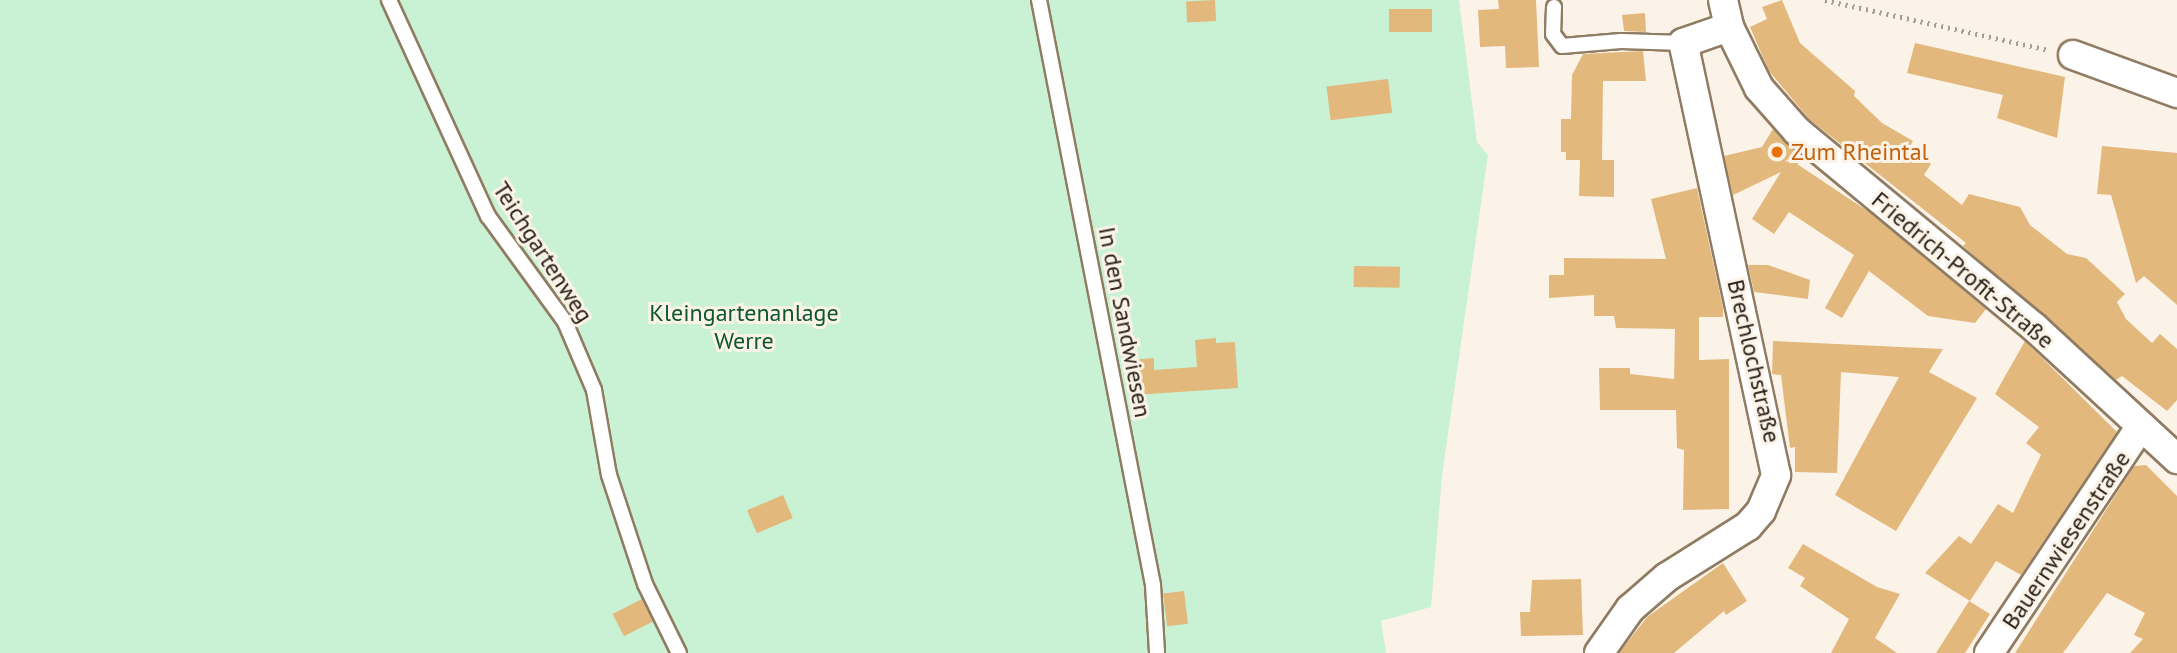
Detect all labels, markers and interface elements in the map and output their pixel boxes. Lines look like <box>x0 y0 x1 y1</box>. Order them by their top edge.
place label: Zum Rheintal <box>1791 138 1929 166</box>
marker: Zum Rheintal <box>1769 144 1785 160</box>
street label: Teichgartenweg <box>487 176 599 328</box>
street label: Friedrich-Profit-Straße <box>1866 185 2060 355</box>
street label: In den Sandwiesen <box>1092 224 1158 420</box>
street label: Brechlochstraße <box>1721 277 1787 445</box>
park label: Kleingartenanlage Werre <box>649 299 839 355</box>
street label: Bauernwiesenstraße <box>1996 445 2136 635</box>

